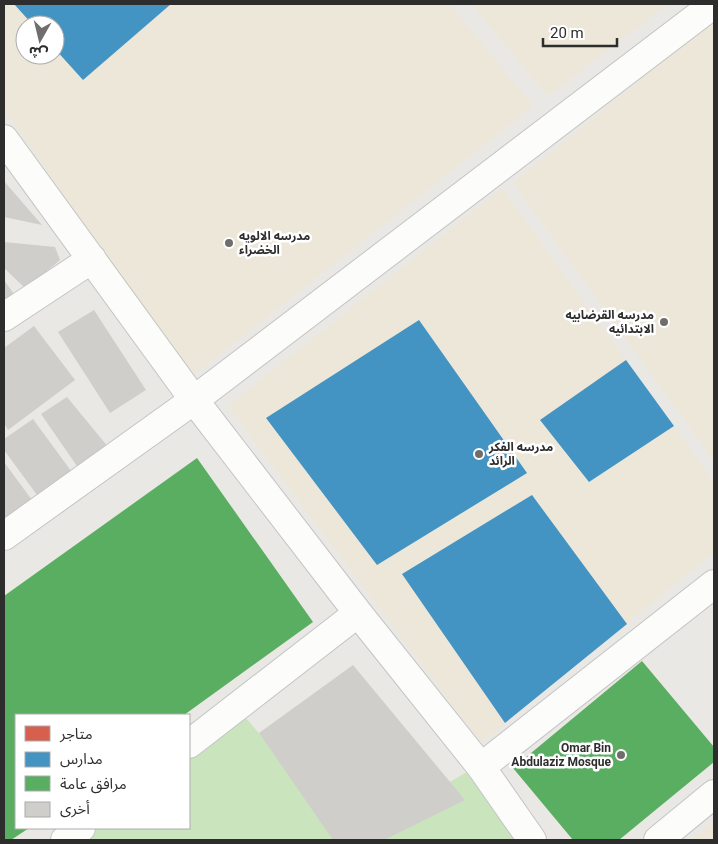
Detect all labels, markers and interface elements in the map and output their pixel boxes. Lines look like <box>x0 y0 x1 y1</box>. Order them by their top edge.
north arrow <box>15 15 65 65</box>
scale bar <box>543 15 617 47</box>
text: 20 m <box>550 24 584 42</box>
text: ش <box>28 44 49 62</box>
place label: مدرسه الالويه الخضراء <box>239 229 310 257</box>
marker: مدرسه الالويه الخضراء <box>223 237 235 249</box>
place label: مدرسه القرضابيه الابتدائيه <box>565 308 654 336</box>
marker: مدرسه القرضابيه الابتدائيه <box>658 316 670 328</box>
place label: مدرسه الفكر الرائد <box>488 440 553 468</box>
marker: مدرسه الفكر الرائد <box>473 448 485 460</box>
legend <box>15 714 190 829</box>
text: متاجر <box>59 725 93 743</box>
place label: Omar Bin Abdulaziz Mosque <box>511 741 612 769</box>
marker: Omar Bin Abdulaziz Mosque <box>615 749 627 761</box>
text: مدارس <box>60 750 103 768</box>
text: مرافق عامة <box>60 775 127 794</box>
text: أخرى <box>60 800 90 818</box>

